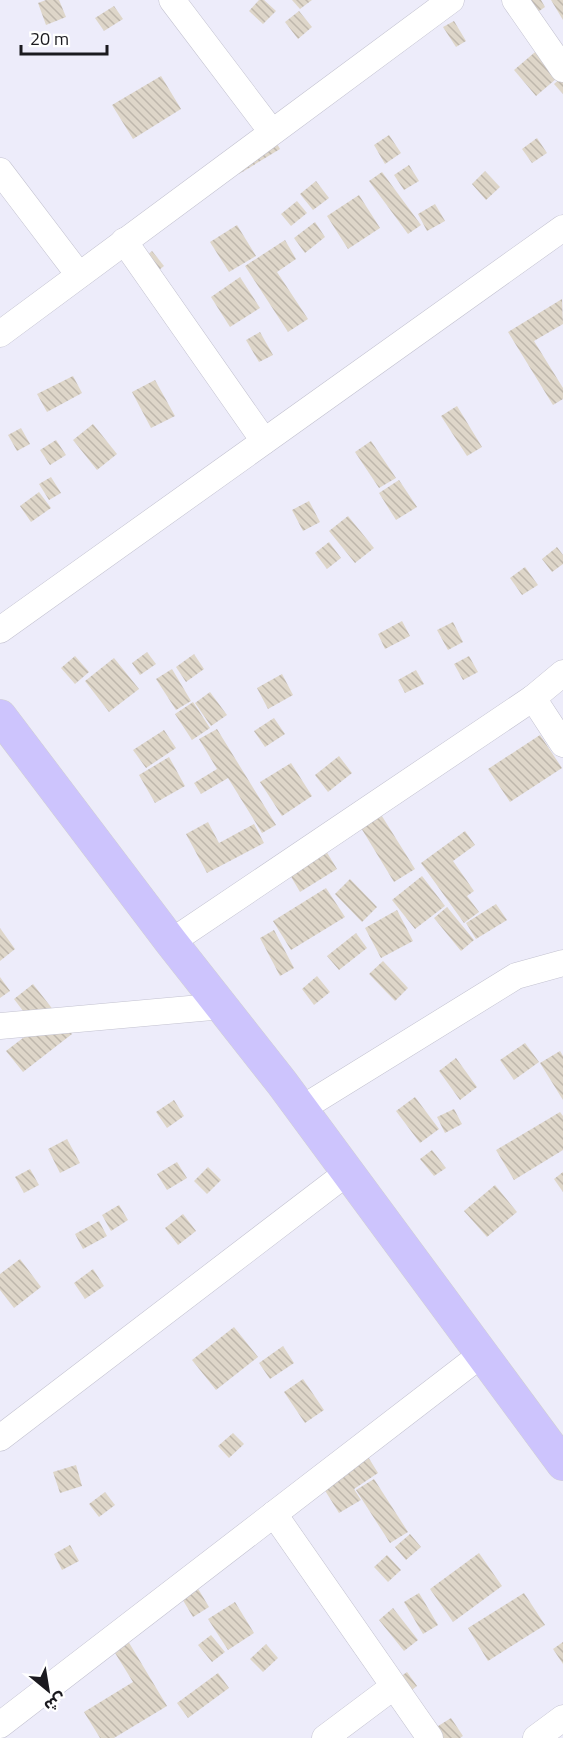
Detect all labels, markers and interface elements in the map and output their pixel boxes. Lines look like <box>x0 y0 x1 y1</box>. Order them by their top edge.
scale bar <box>21 18 106 56</box>
text: 20 m <box>30 25 69 52</box>
north arrow <box>18 1660 78 1720</box>
text: ش <box>40 1687 71 1719</box>

